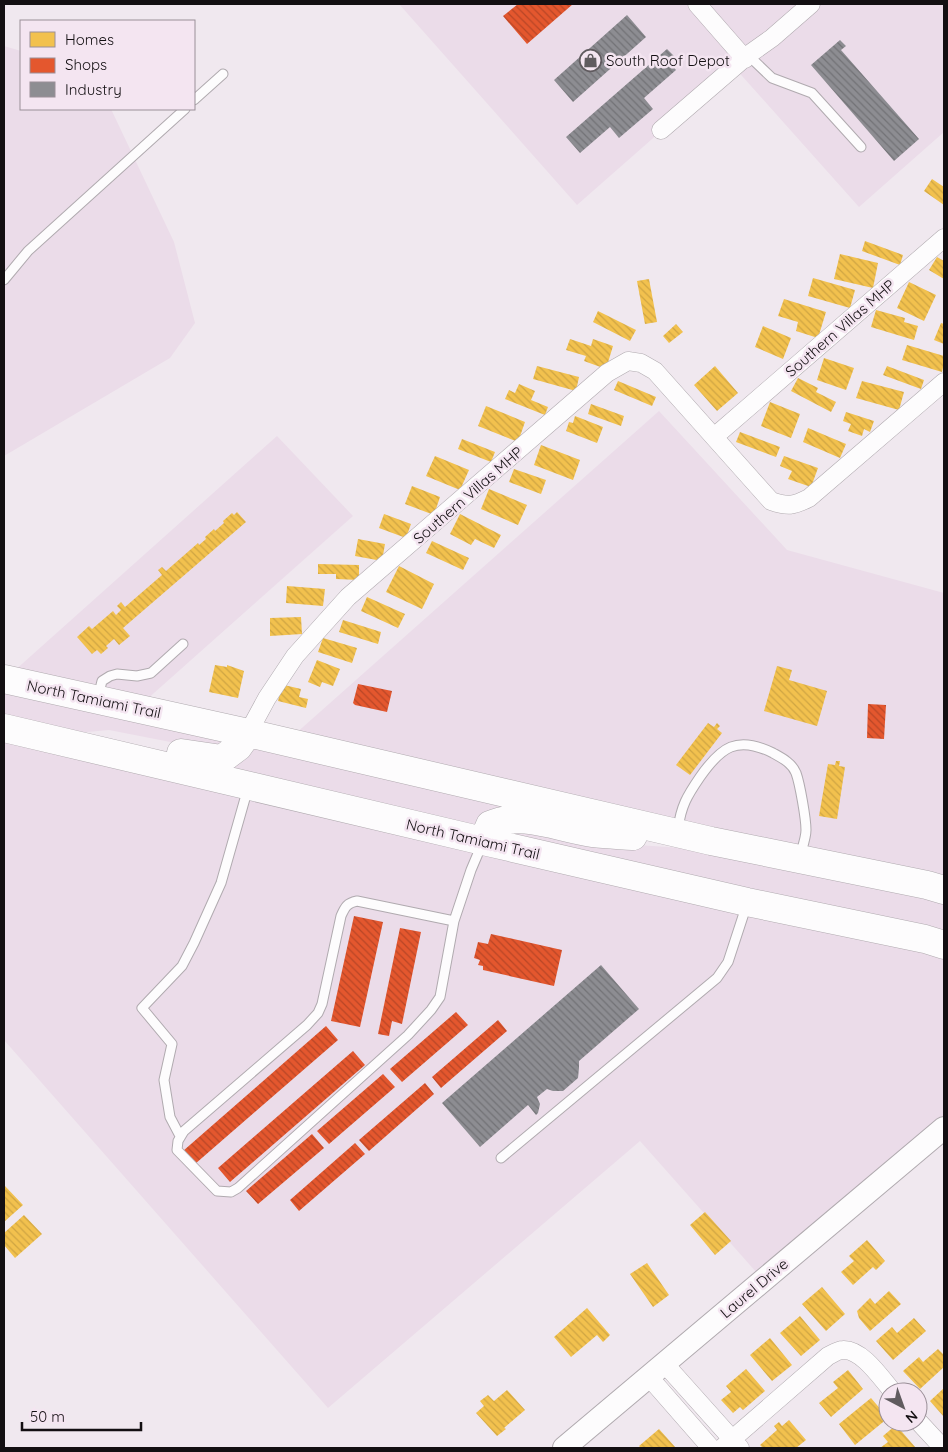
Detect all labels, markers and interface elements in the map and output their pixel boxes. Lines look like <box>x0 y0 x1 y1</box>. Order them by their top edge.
legend <box>20 20 195 110</box>
text: Homes <box>65 30 114 49</box>
shop icon: South Roof Depot <box>578 48 602 72</box>
place label: South Roof Depot <box>606 51 730 70</box>
text: Shops <box>65 55 107 74</box>
text: Industry <box>65 80 122 99</box>
street label: Southern Villas MHP <box>781 275 899 381</box>
street label: Southern Villas MHP <box>409 442 527 548</box>
street label: North Tamiami Trail <box>25 676 163 722</box>
street label: North Tamiami Trail <box>404 814 542 864</box>
street label: Laurel Drive <box>716 1254 792 1322</box>
north arrow <box>878 1382 928 1432</box>
scale bar <box>22 1400 141 1432</box>
text: 50 m <box>30 1407 65 1426</box>
text: N <box>902 1407 921 1427</box>

